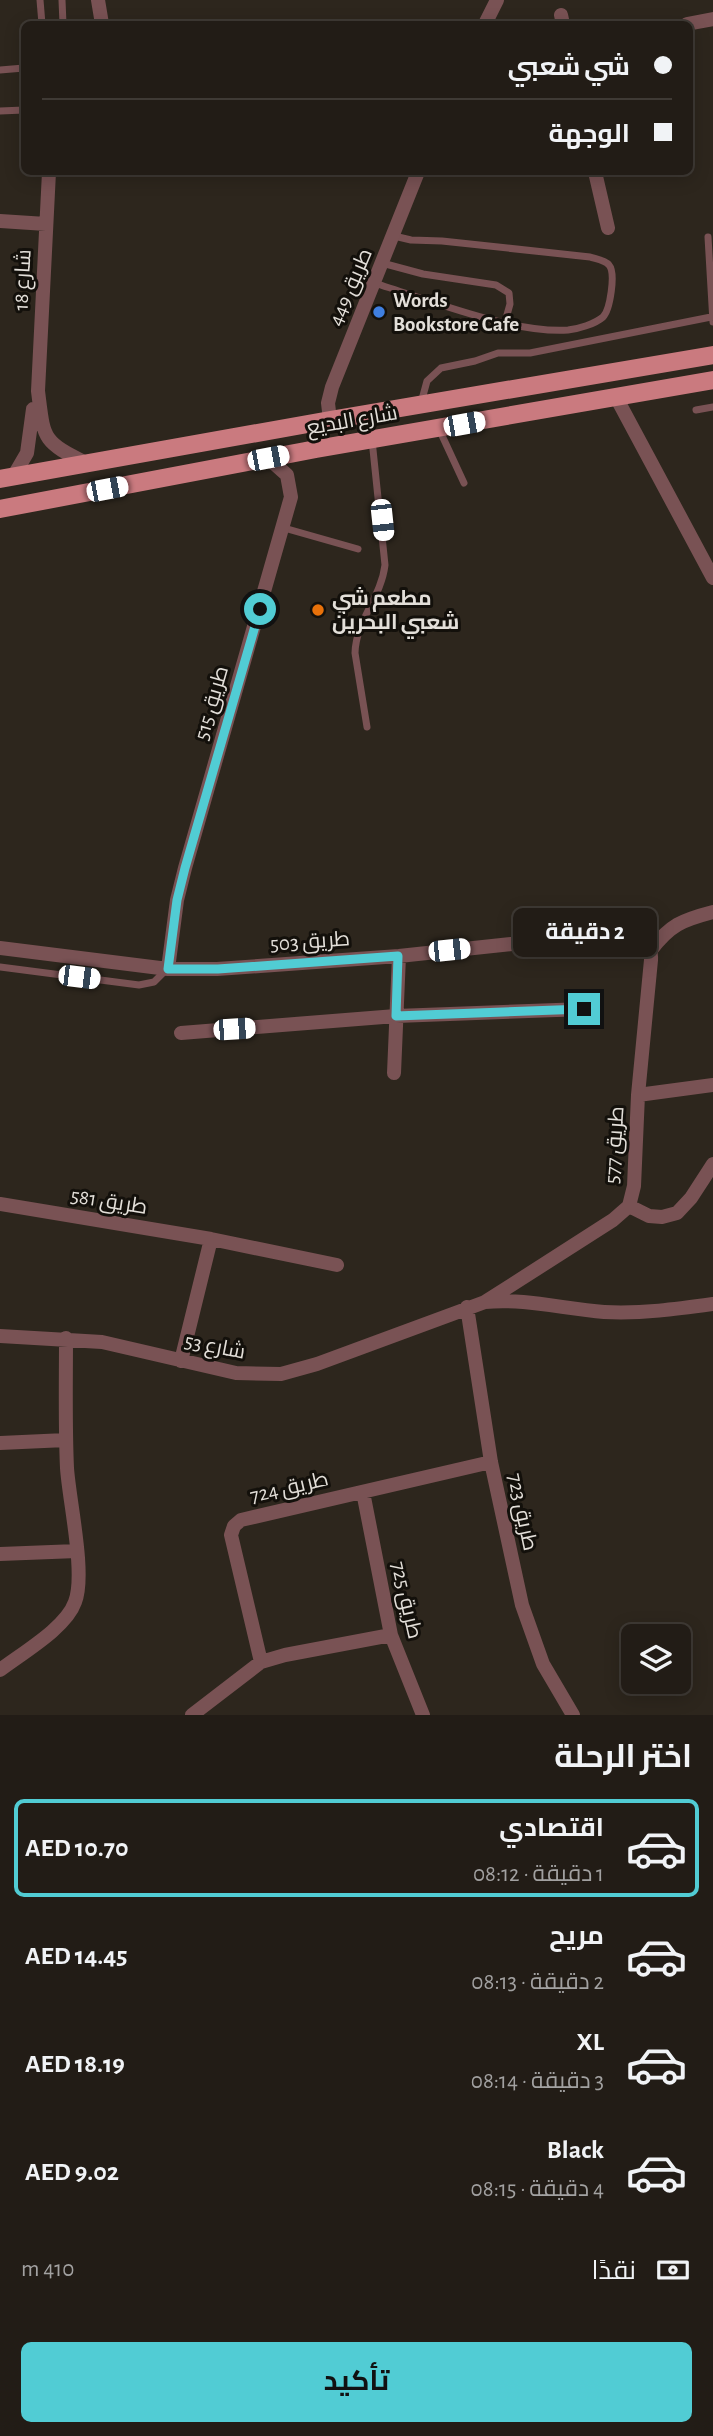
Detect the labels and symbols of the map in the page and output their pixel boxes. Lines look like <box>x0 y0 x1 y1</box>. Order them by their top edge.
street label: طريق 449 <box>325 246 378 330</box>
street label: شارع 18 <box>10 249 38 311</box>
place label: Words Bookstore Cafe <box>393 290 519 335</box>
marker: Words Bookstore Cafe <box>371 304 387 320</box>
street label: شارع البديع <box>305 402 400 442</box>
car <box>442 410 487 438</box>
car <box>246 444 291 472</box>
car <box>85 475 130 503</box>
car <box>370 498 395 542</box>
place label: مطعم شي شعبي البحرين <box>332 587 459 639</box>
route start <box>244 593 276 625</box>
marker: مطعم شي شعبي البحرين <box>310 602 326 618</box>
street label: طريق 515 <box>191 664 234 743</box>
callout: 2 دقيقة <box>512 908 656 956</box>
street label: طريق 503 <box>269 928 351 957</box>
car <box>428 937 471 963</box>
car <box>57 964 102 990</box>
route end <box>568 993 600 1025</box>
car <box>213 1017 256 1041</box>
street label: طريق 577 <box>601 1106 630 1185</box>
street label: طريق 581 <box>69 1185 149 1220</box>
street label: شارع 53 <box>182 1330 247 1366</box>
street label: طريق 724 <box>248 1468 331 1509</box>
street label: طريق 723 <box>502 1472 541 1553</box>
street label: طريق 725 <box>385 1559 426 1641</box>

